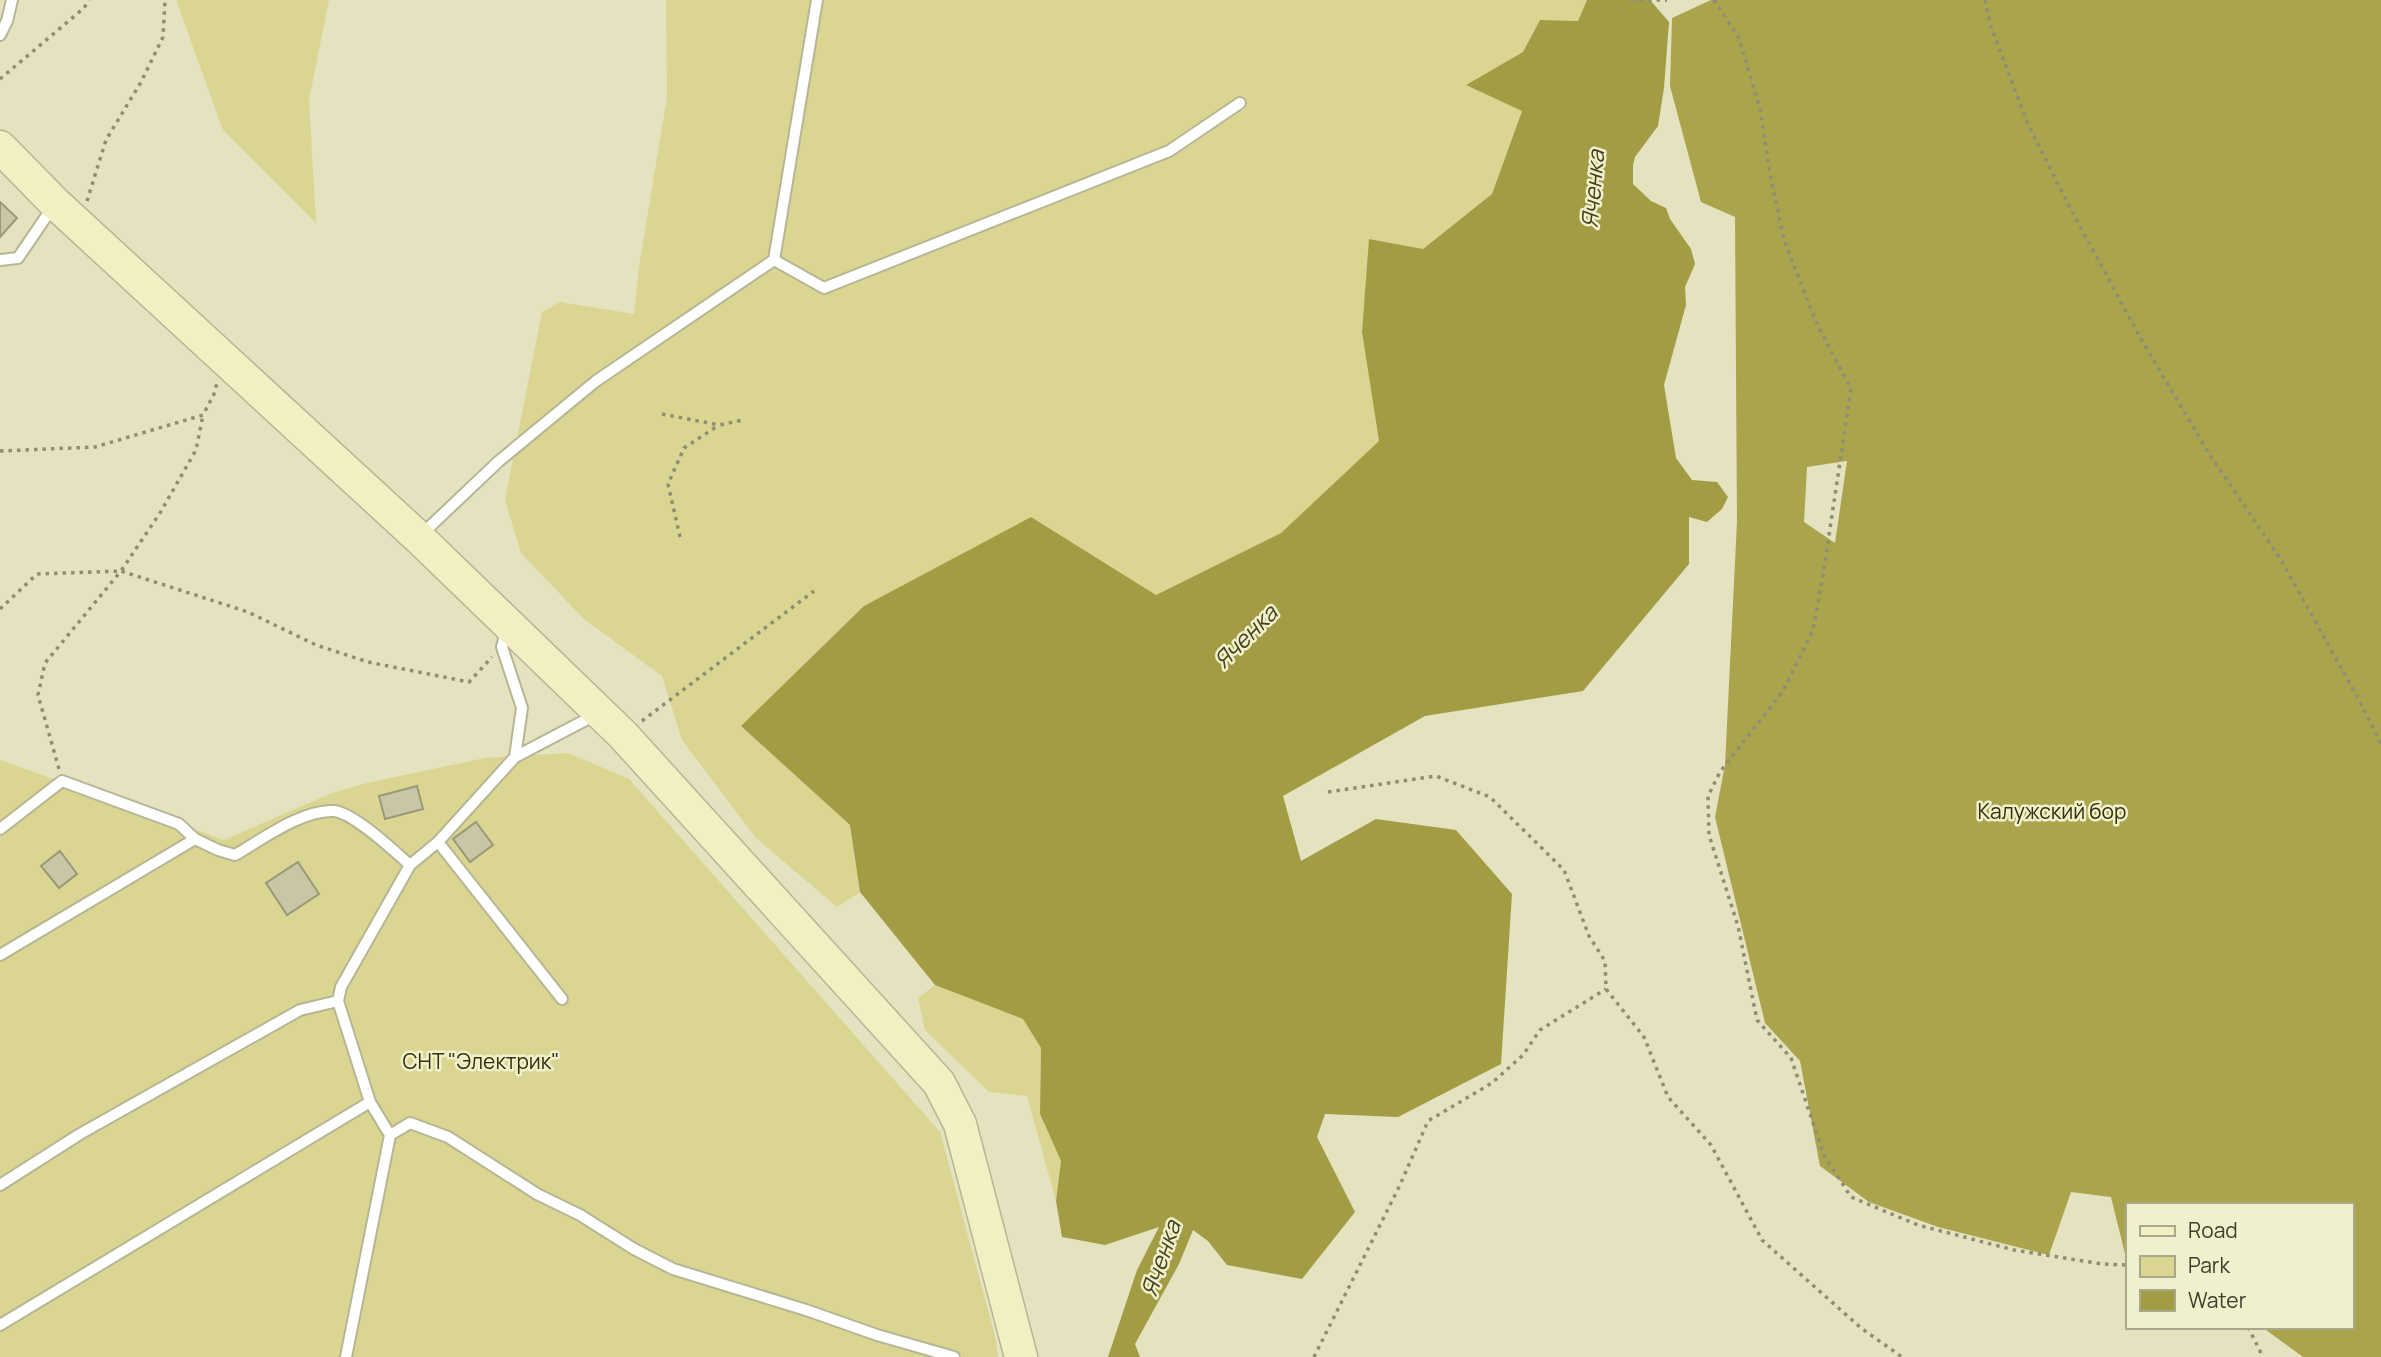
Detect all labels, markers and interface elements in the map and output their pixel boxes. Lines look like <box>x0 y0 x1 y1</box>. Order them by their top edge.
water label: Яченка <box>1573 147 1611 229</box>
water label: Яченка <box>1206 596 1285 675</box>
park label: Калужский бор <box>1978 797 2126 825</box>
park label: СНТ "Электрик" <box>403 1047 559 1075</box>
legend <box>2126 1203 2353 1329</box>
water label: Яченка <box>1132 1215 1188 1300</box>
text: Road <box>2188 1216 2238 1244</box>
text: Park <box>2188 1251 2230 1279</box>
text: Water <box>2188 1286 2247 1314</box>

